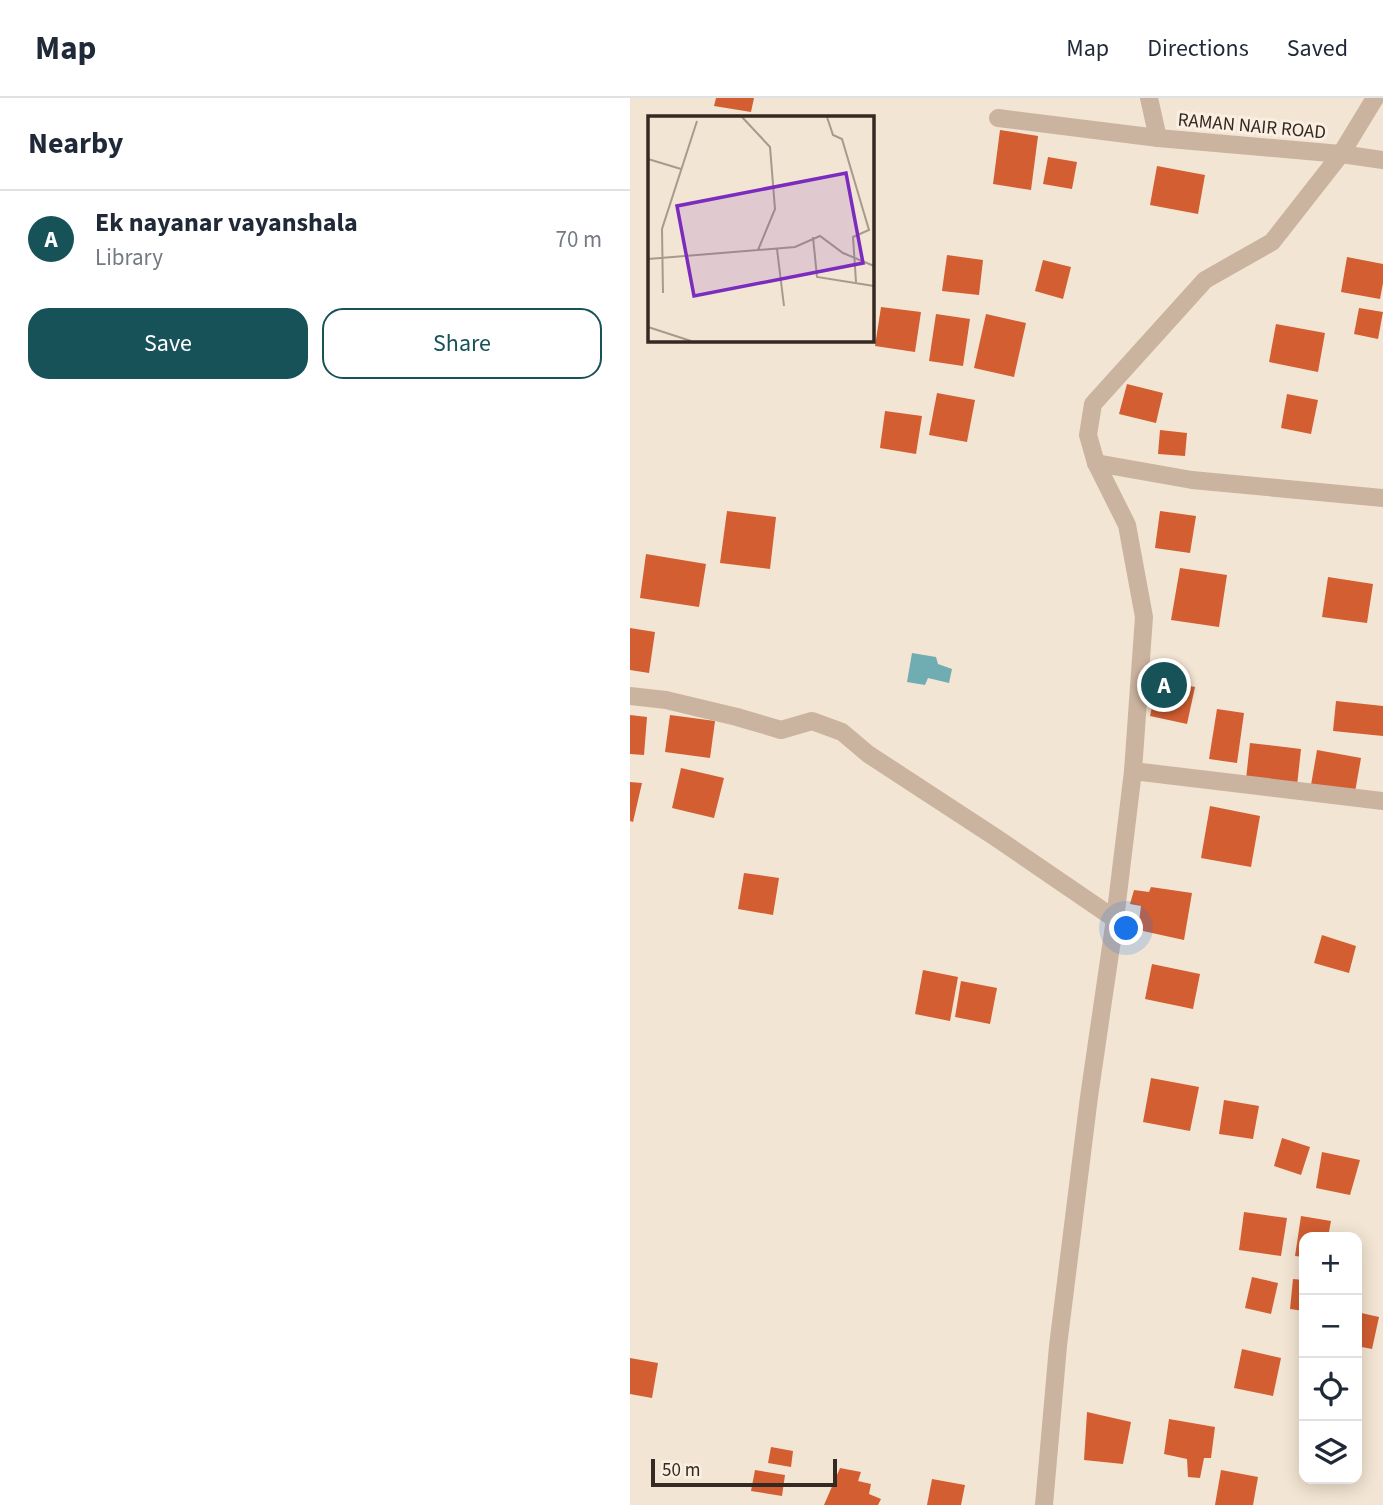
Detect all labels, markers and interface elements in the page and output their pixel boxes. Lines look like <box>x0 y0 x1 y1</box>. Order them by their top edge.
text: Map <box>35 25 96 72</box>
text: Map <box>1066 31 1109 66</box>
text: Directions <box>1147 31 1249 66</box>
text: Saved <box>1287 31 1348 66</box>
street label: RAMAN NAIR ROAD <box>1177 107 1327 146</box>
inset map <box>648 116 873 341</box>
text: Nearby <box>28 122 123 165</box>
text: Ek nayanar vayanshala <box>95 204 358 241</box>
text: A <box>44 223 58 256</box>
text: 70 m <box>555 223 602 256</box>
text: Library <box>95 241 163 274</box>
button: Save <box>28 308 308 379</box>
button: Share <box>322 308 602 379</box>
pin: A <box>1141 659 1187 711</box>
your location <box>1109 911 1143 945</box>
map controls <box>1299 1232 1362 1484</box>
button: + <box>1299 1232 1362 1295</box>
button: − <box>1299 1295 1362 1358</box>
button: locate <box>1299 1358 1362 1421</box>
button: layers <box>1299 1421 1362 1484</box>
scale bar <box>651 1456 836 1488</box>
text: 50 m <box>662 1457 700 1484</box>

